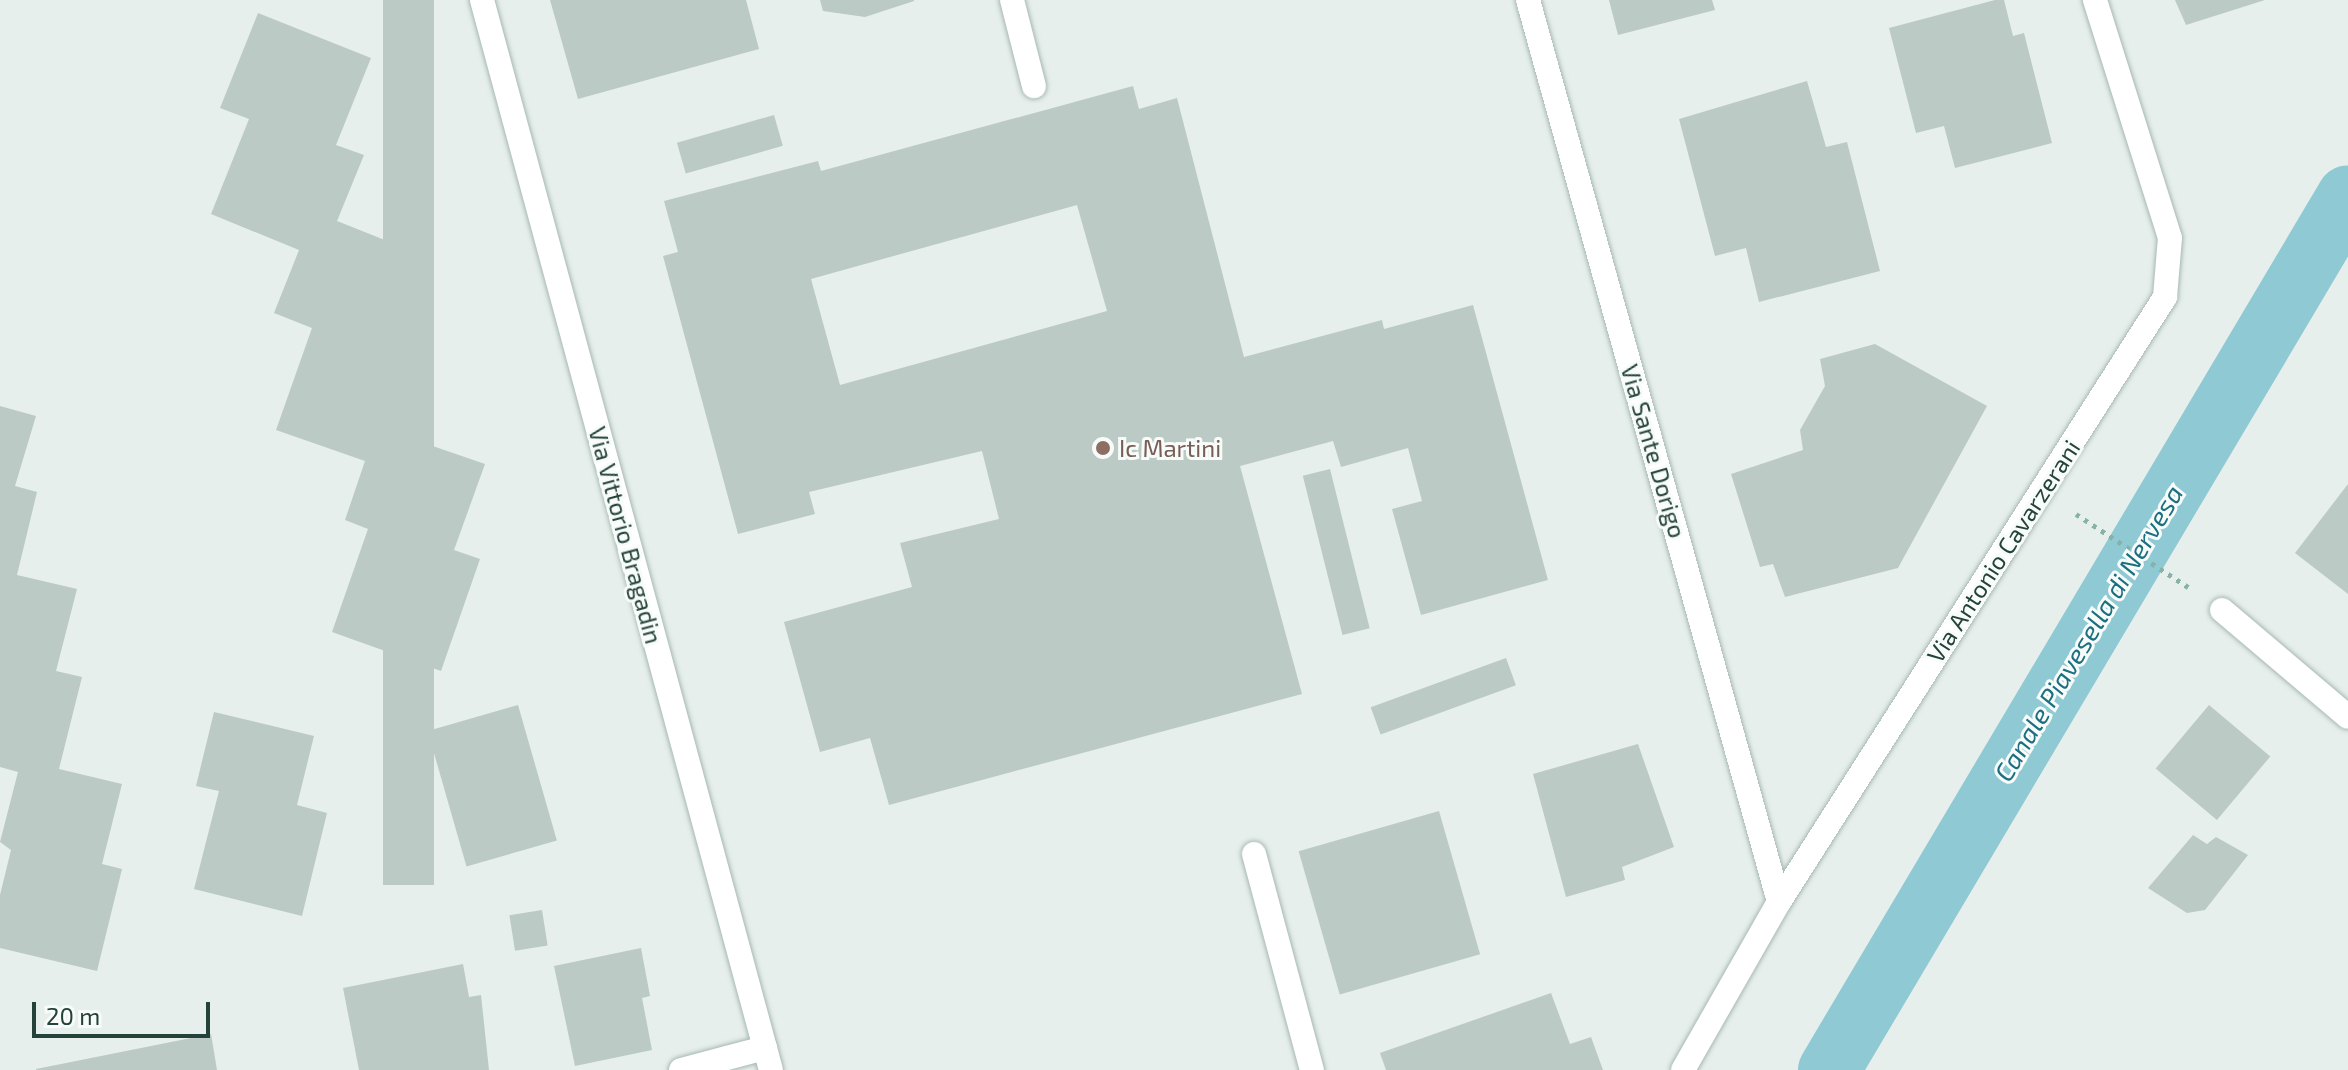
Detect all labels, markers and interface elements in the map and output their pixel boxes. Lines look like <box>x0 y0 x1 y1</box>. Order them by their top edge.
street label: Via Sante Dorigo <box>1615 361 1693 541</box>
street label: Via Vittorio Bragadin <box>583 423 669 647</box>
place label: Ic Martini <box>1119 434 1221 462</box>
street label: Via Antonio Cavarzerani <box>1920 434 2086 668</box>
marker: Ic Martini <box>1094 439 1112 457</box>
water label: Canale Piavesella di Nervesa <box>1987 479 2189 787</box>
scale bar <box>36 986 214 1036</box>
text: 20 m <box>46 1001 100 1030</box>

